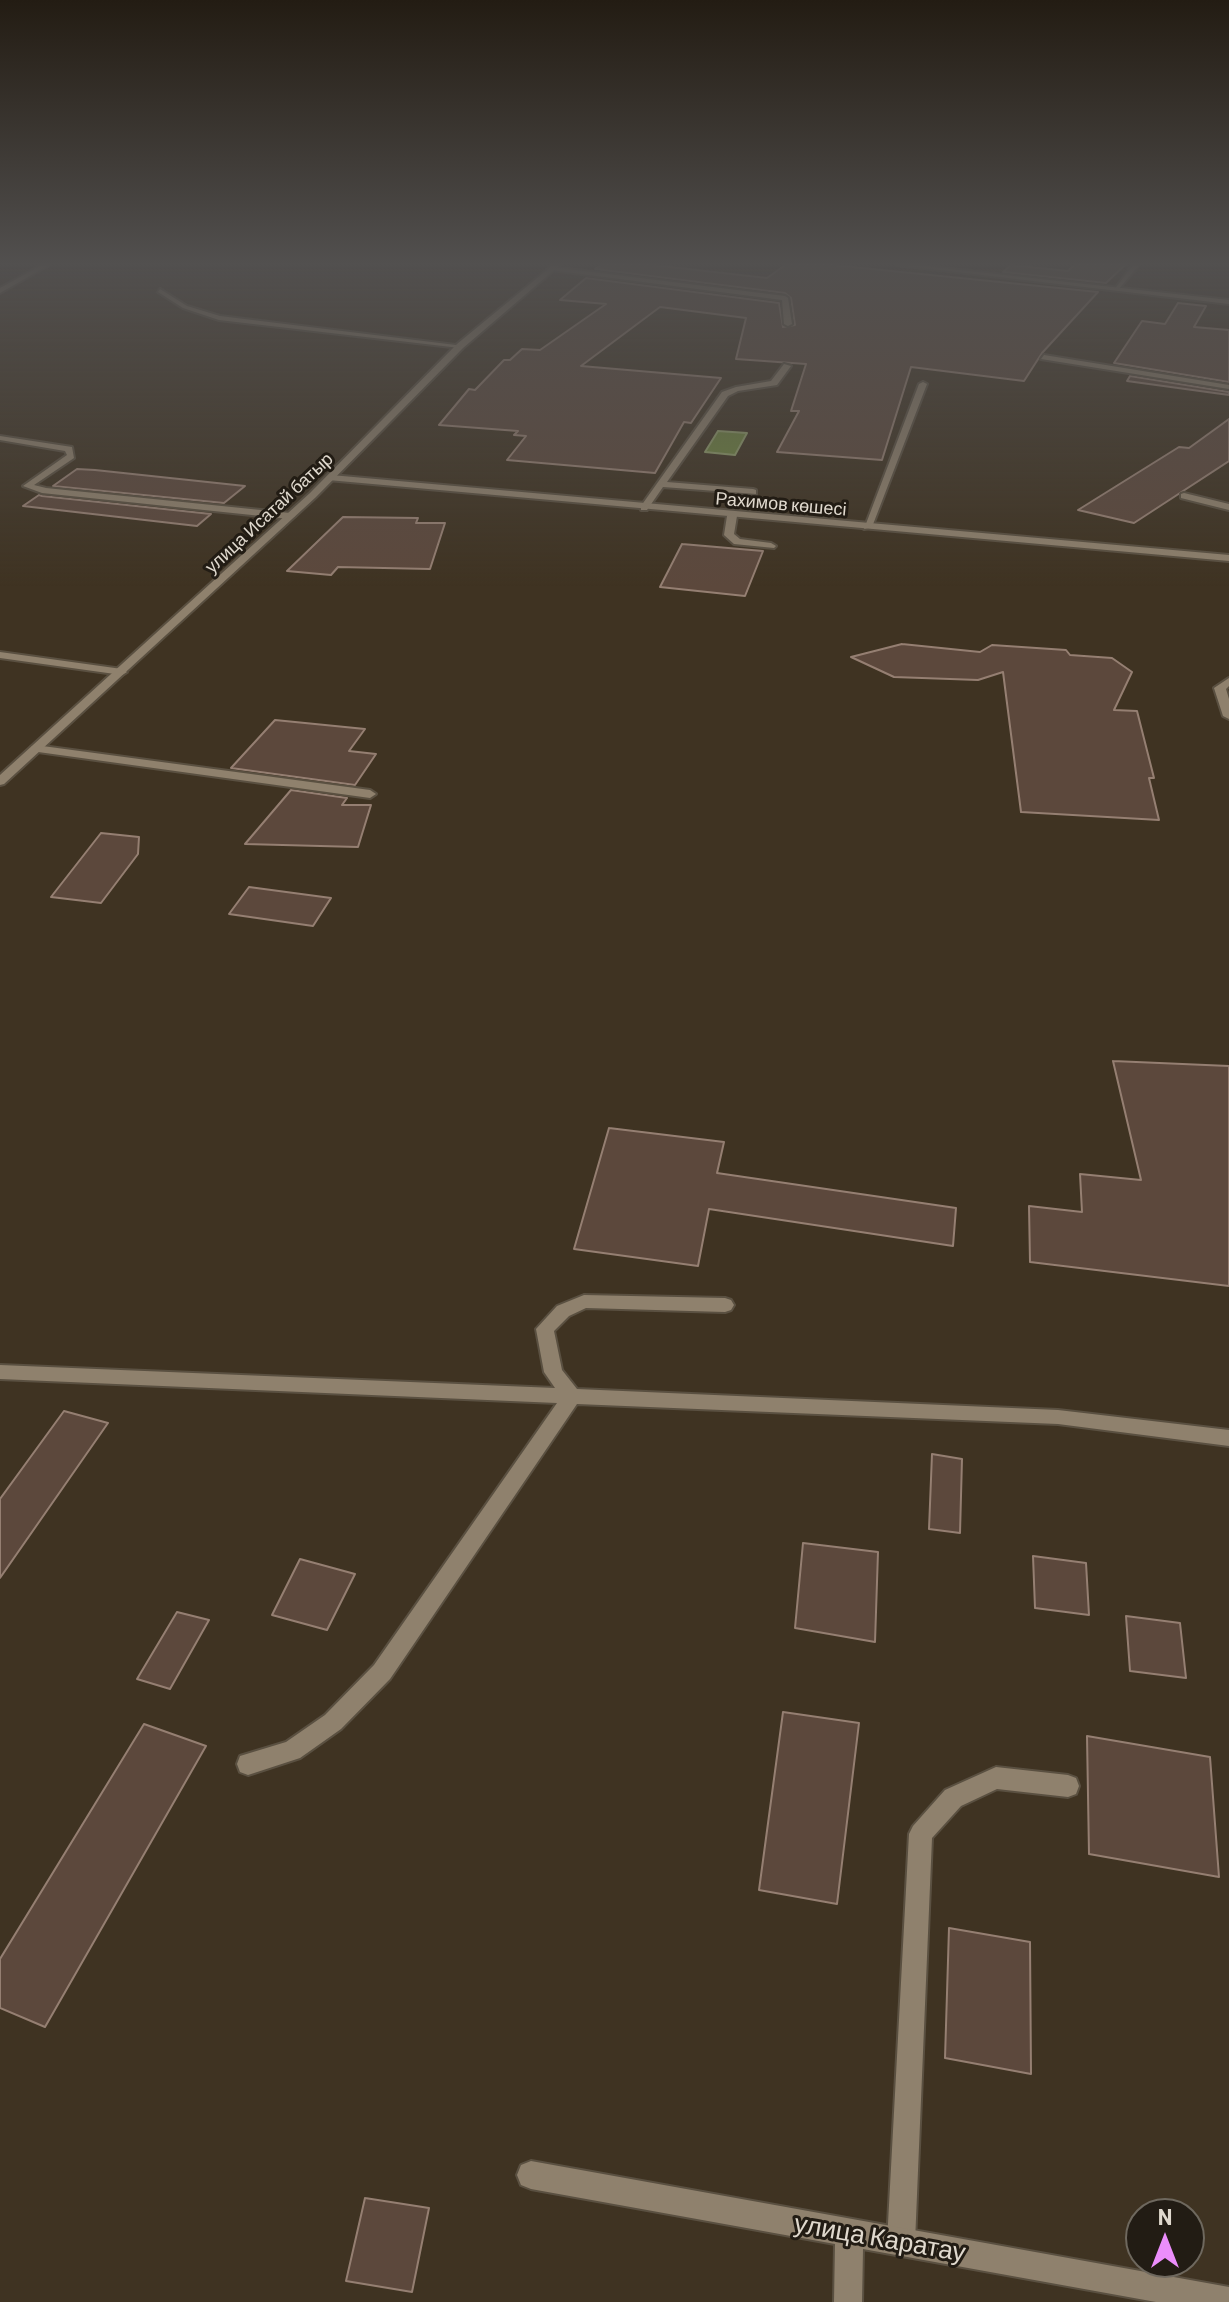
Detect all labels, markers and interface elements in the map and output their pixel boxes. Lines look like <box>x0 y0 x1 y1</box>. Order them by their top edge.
street label: улица Исатай батыр <box>201 448 337 578</box>
street label: Рахимов көшесі <box>715 488 847 520</box>
north arrow <box>1125 2198 1205 2278</box>
text: N <box>1158 2203 1172 2229</box>
street label: улица Каратау <box>792 2208 968 2268</box>

